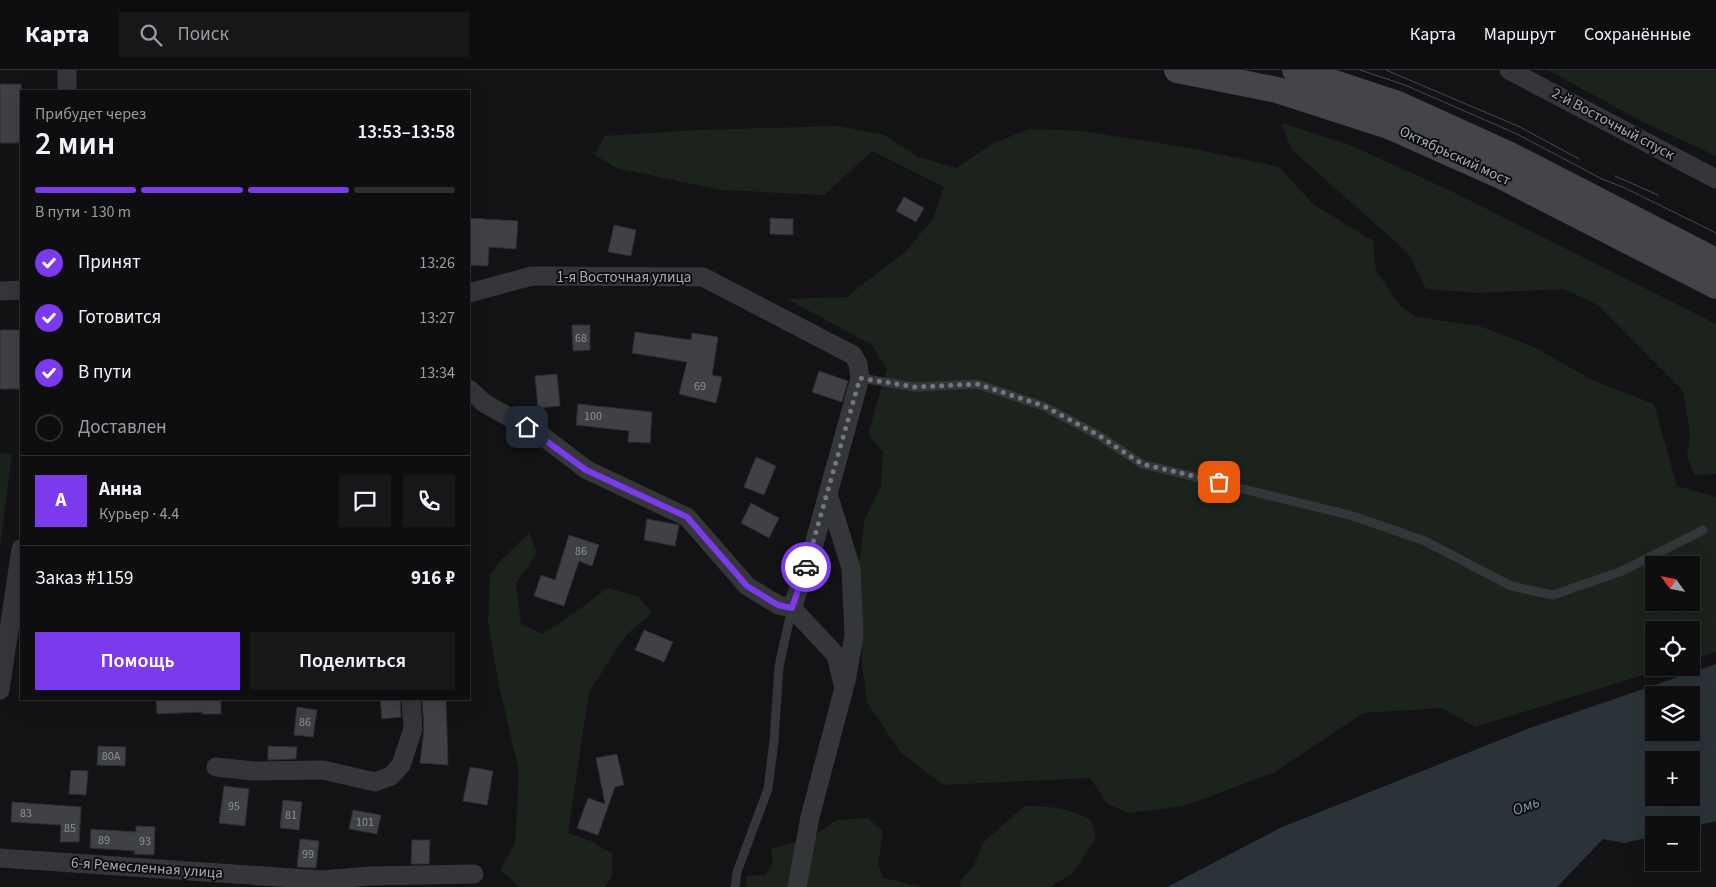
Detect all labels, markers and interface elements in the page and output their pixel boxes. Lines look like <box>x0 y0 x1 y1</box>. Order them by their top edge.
search box <box>119 12 469 57</box>
text: Карта <box>25 17 89 52</box>
icon: search <box>137 21 165 49</box>
text: Поиск <box>177 21 229 48</box>
text: Карта <box>1410 22 1456 47</box>
text: Маршрут <box>1484 22 1556 47</box>
text: Сохранённые <box>1584 22 1691 47</box>
street label: 2-й Восточный спуск <box>1548 83 1679 165</box>
text: Прибудет через <box>35 103 146 125</box>
text: 13:53–13:58 <box>357 119 455 146</box>
text: 2 мин <box>35 121 115 167</box>
street label: Октябрьский мост <box>1396 121 1514 191</box>
text: В пути · 130 m <box>35 201 131 223</box>
icon: check <box>35 249 63 277</box>
text: Принят <box>78 249 141 276</box>
text: 13:26 <box>419 252 455 274</box>
street label: 1-я Восточная улица <box>557 267 691 288</box>
icon: check <box>35 304 63 332</box>
text: Готовится <box>78 304 161 331</box>
text: 13:27 <box>419 307 455 329</box>
house number: 68 <box>575 330 587 347</box>
icon: check <box>35 359 63 387</box>
text: В пути <box>78 359 132 386</box>
text: 13:34 <box>419 362 455 384</box>
house number: 69 <box>694 378 706 395</box>
pin <box>506 406 548 448</box>
house number: 100 <box>584 408 602 425</box>
icon: home <box>513 413 541 441</box>
text: Доставлен <box>78 414 167 441</box>
pin <box>1198 461 1240 503</box>
icon: bag <box>1205 468 1233 496</box>
button: chat <box>339 475 391 527</box>
button: phone <box>403 475 455 527</box>
text: Анна <box>99 476 142 503</box>
text: А <box>56 487 66 514</box>
text: Курьер · 4.4 <box>99 503 179 525</box>
courier <box>781 542 831 592</box>
house number: 86 <box>575 543 587 560</box>
icon: car <box>792 553 820 581</box>
north arrow <box>1645 556 1700 611</box>
map controls <box>1645 556 1700 871</box>
text: Заказ #1159 <box>35 565 134 592</box>
text: 916 ₽ <box>411 565 455 592</box>
button: locate <box>1645 621 1700 676</box>
button: Помощь <box>35 632 240 690</box>
button: Поделиться <box>250 632 455 690</box>
button: layers <box>1645 686 1700 741</box>
house number: 86 <box>299 714 311 731</box>
house number: 80А <box>102 748 121 765</box>
button: + <box>1645 751 1700 806</box>
water label: Омь <box>1509 791 1543 821</box>
house number: 95 <box>228 798 240 815</box>
house number: 83 <box>20 805 32 822</box>
house number: 81 <box>285 807 297 824</box>
house number: 101 <box>356 814 374 831</box>
button: − <box>1645 816 1700 871</box>
house number: 85 <box>64 820 76 837</box>
house number: 89 <box>98 832 110 849</box>
house number: 93 <box>139 833 151 850</box>
house number: 99 <box>302 846 314 863</box>
street label: 6-я Ремесленная улица <box>70 852 224 884</box>

